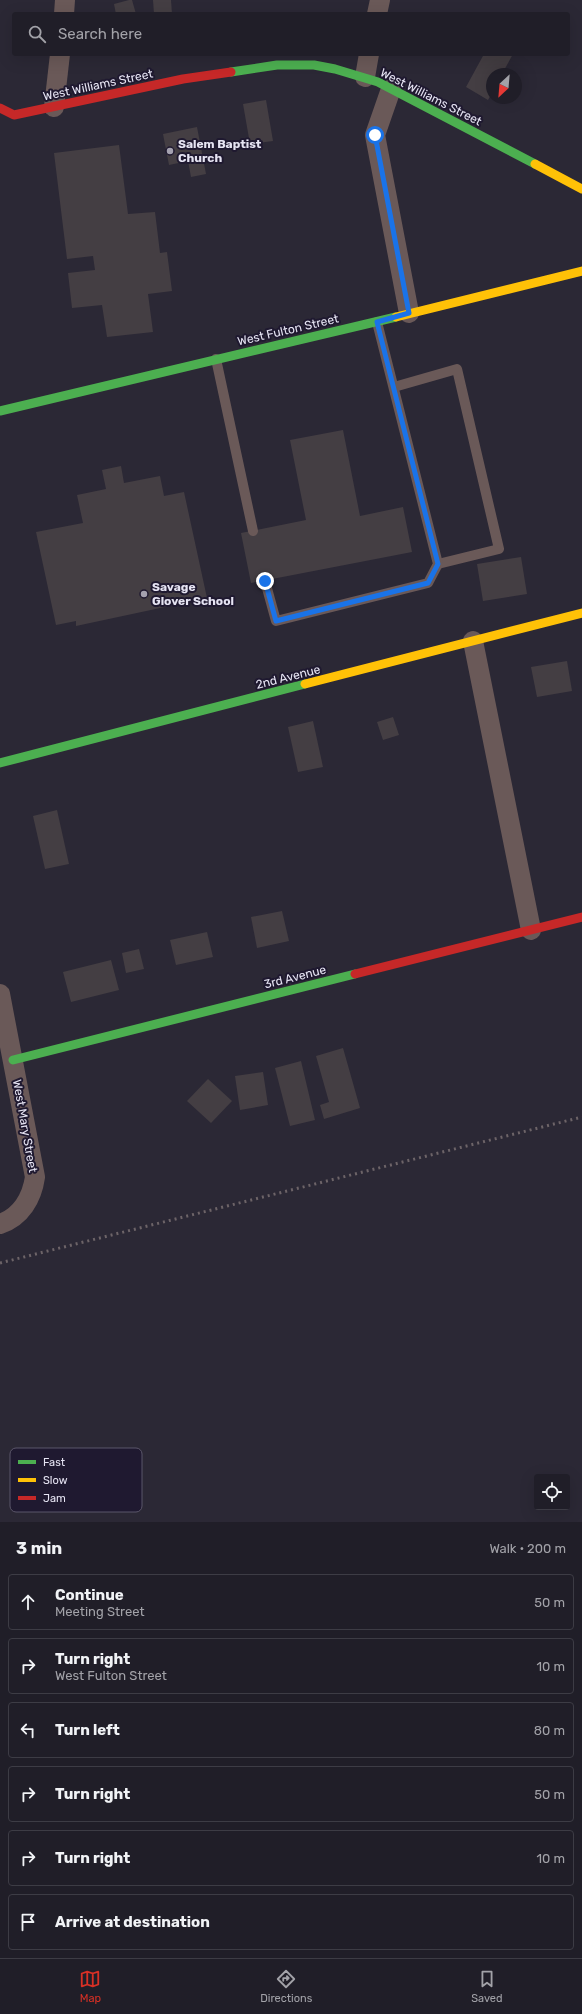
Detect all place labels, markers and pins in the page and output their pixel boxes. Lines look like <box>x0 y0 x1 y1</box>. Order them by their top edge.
place label: Salem Baptist Church <box>178 137 262 165</box>
marker: Salem Baptist Church <box>165 146 175 156</box>
place label: Savage Glover School <box>152 580 234 608</box>
marker: Savage Glover School <box>139 589 149 599</box>

